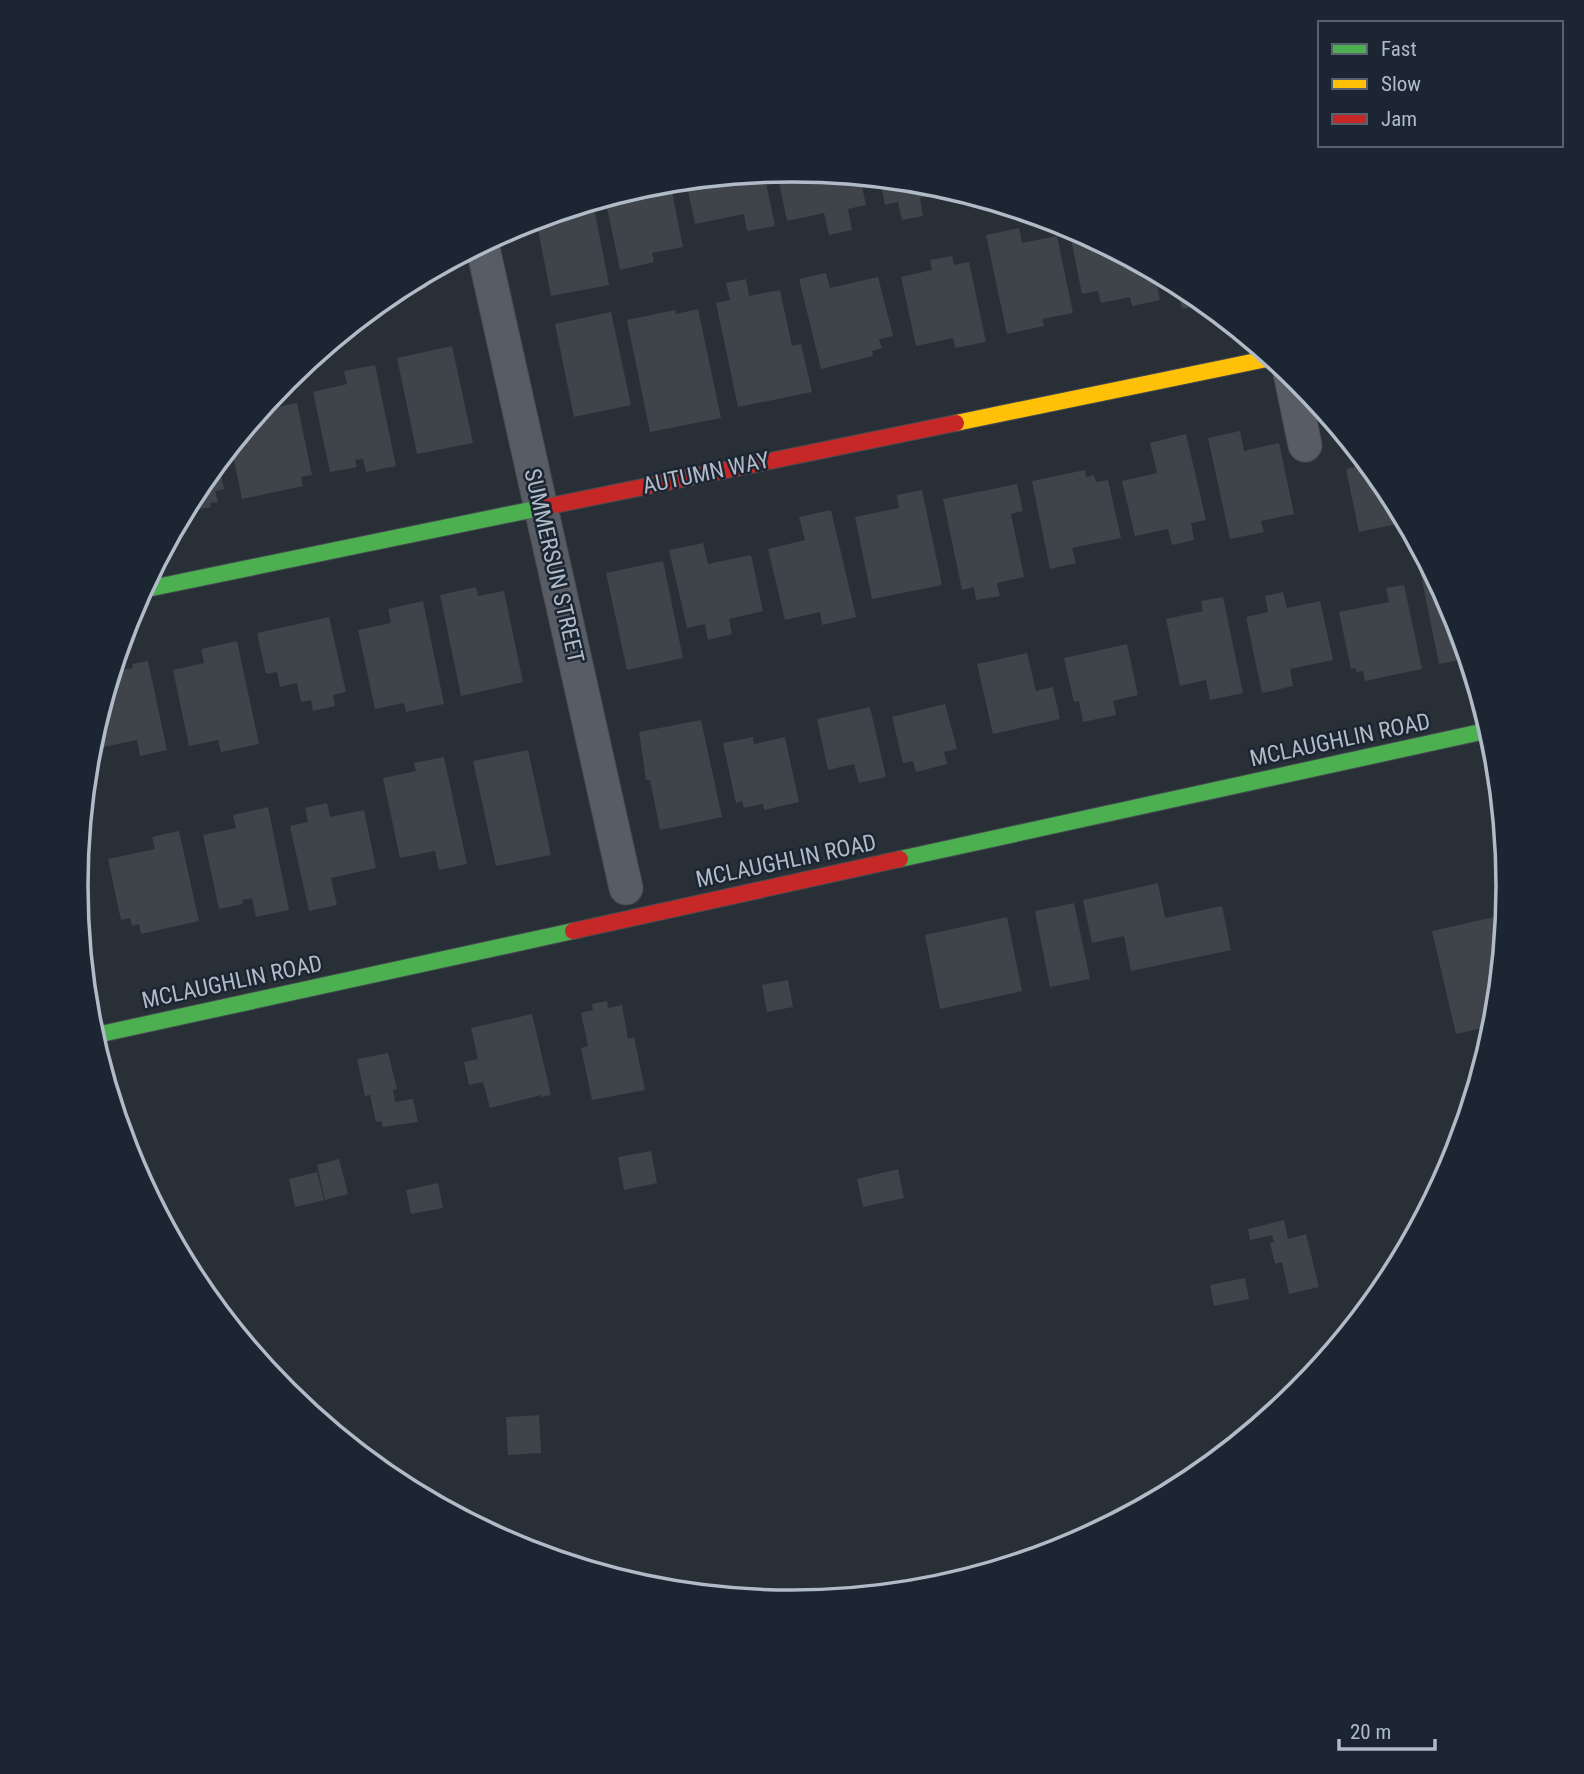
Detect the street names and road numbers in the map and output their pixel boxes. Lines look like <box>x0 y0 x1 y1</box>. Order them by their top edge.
street label: AUTUMN WAY <box>640 446 772 500</box>
street label: SUMMERSUN STREET <box>518 466 590 666</box>
street label: MCLAUGHLIN ROAD <box>1247 708 1433 772</box>
street label: MCLAUGHLIN ROAD <box>693 829 879 893</box>
street label: MCLAUGHLIN ROAD <box>139 950 325 1014</box>

